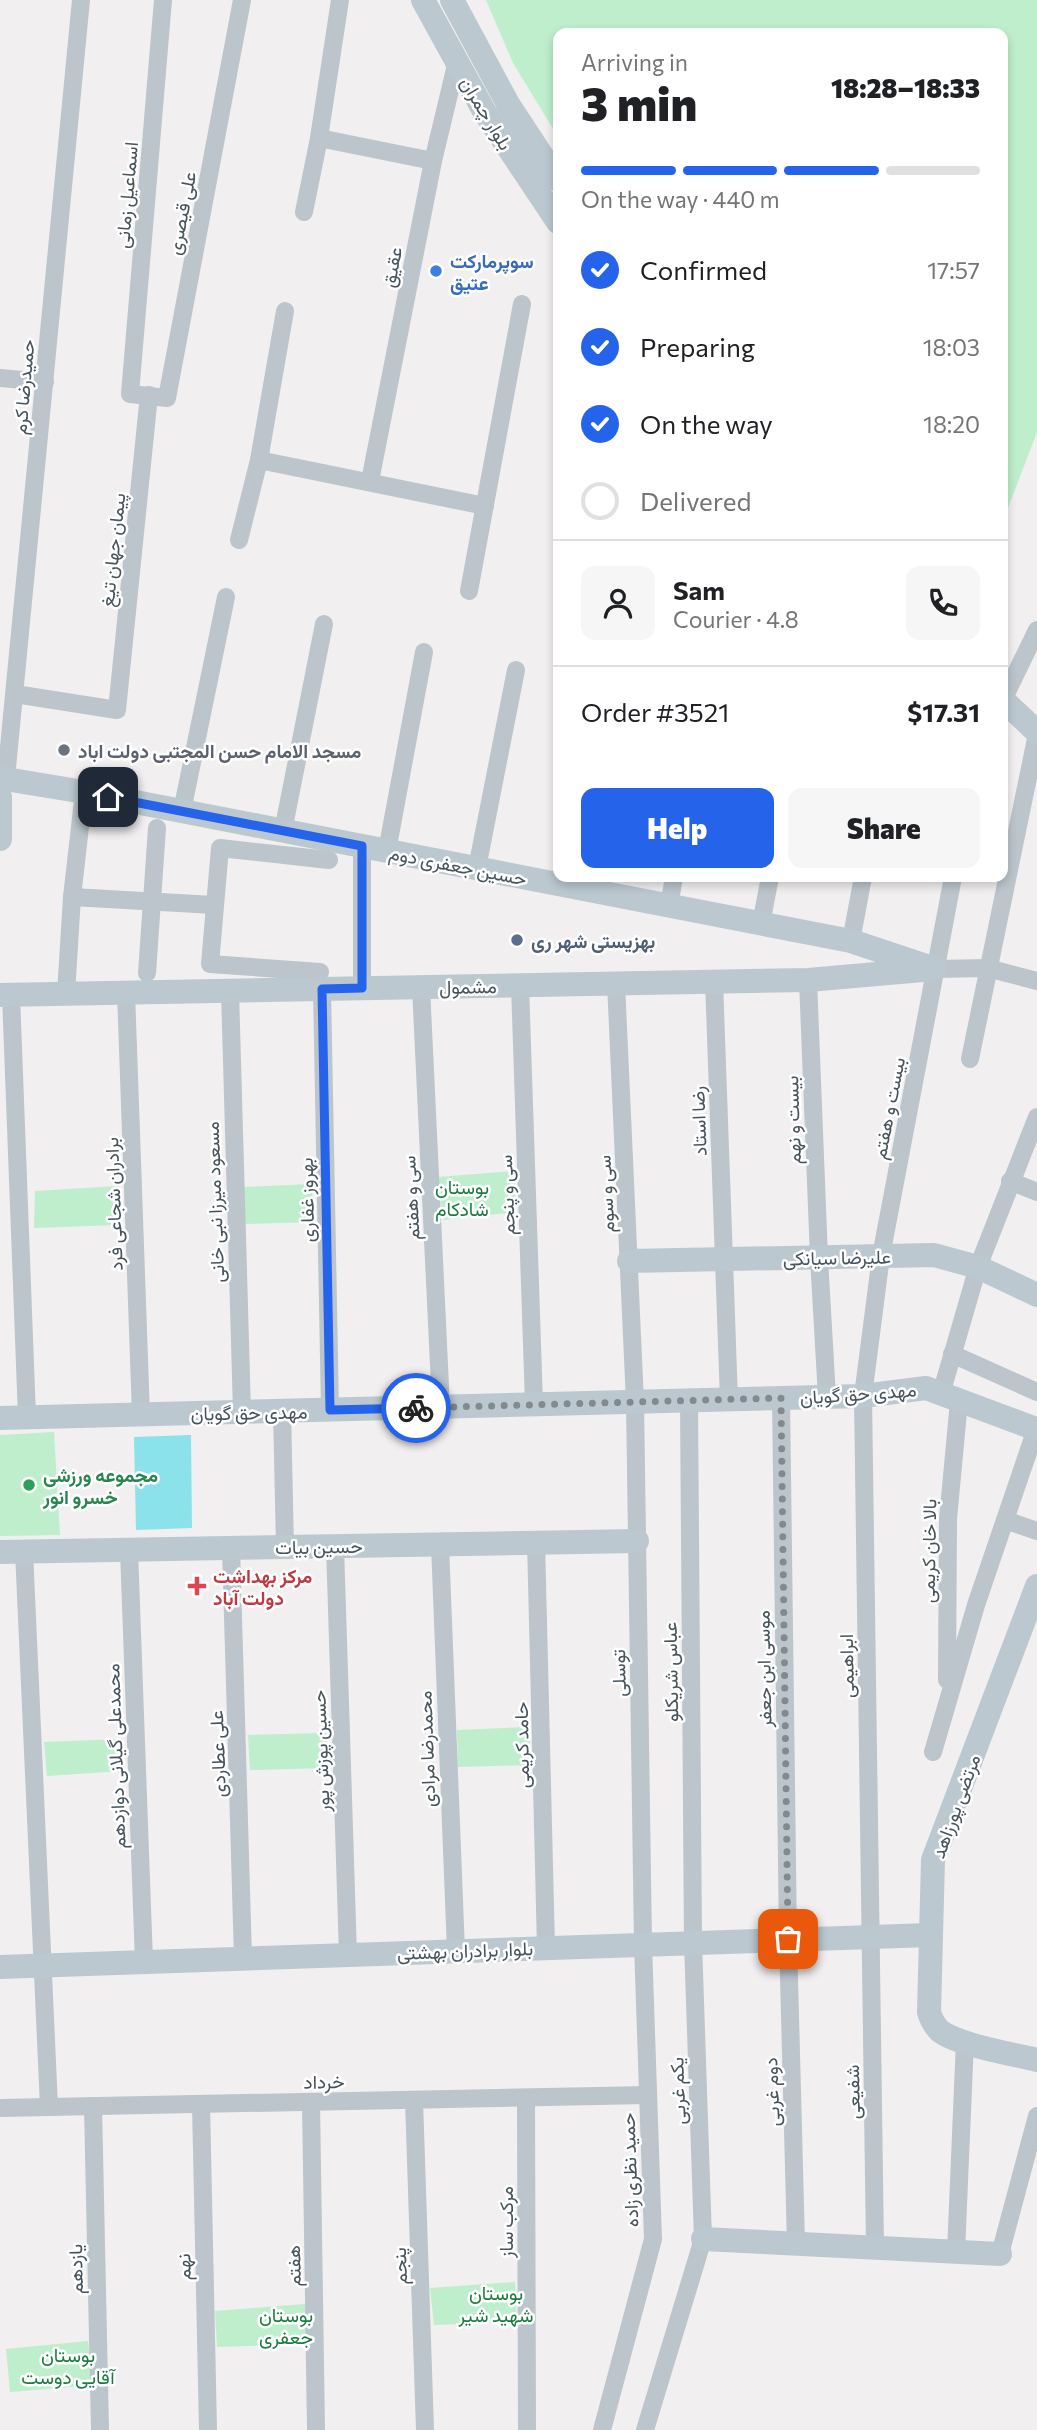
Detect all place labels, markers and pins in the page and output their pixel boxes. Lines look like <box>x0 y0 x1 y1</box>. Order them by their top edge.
place label: سوپرمارکت عتیق <box>450 249 534 295</box>
marker: سوپرمارکت عتیق <box>428 263 444 279</box>
place label: مسجد الامام حسن المجتبى دولت اباد <box>78 739 361 764</box>
marker: مسجد الامام حسن المجتبى دولت اباد <box>56 742 72 758</box>
pin <box>78 767 138 827</box>
place label: بهزیستی شهر ری <box>531 929 655 954</box>
marker: بهزیستی شهر ری <box>509 932 525 948</box>
place label: مجموعه ورزشی خسرو انور <box>42 1463 158 1510</box>
marker: مجموعه ورزشی خسرو انور <box>21 1477 37 1493</box>
place label: مرکز بهداشت دولت آباد <box>213 1564 312 1611</box>
marker: مرکز بهداشت دولت آباد <box>187 1576 207 1596</box>
pin <box>758 1909 818 1969</box>

